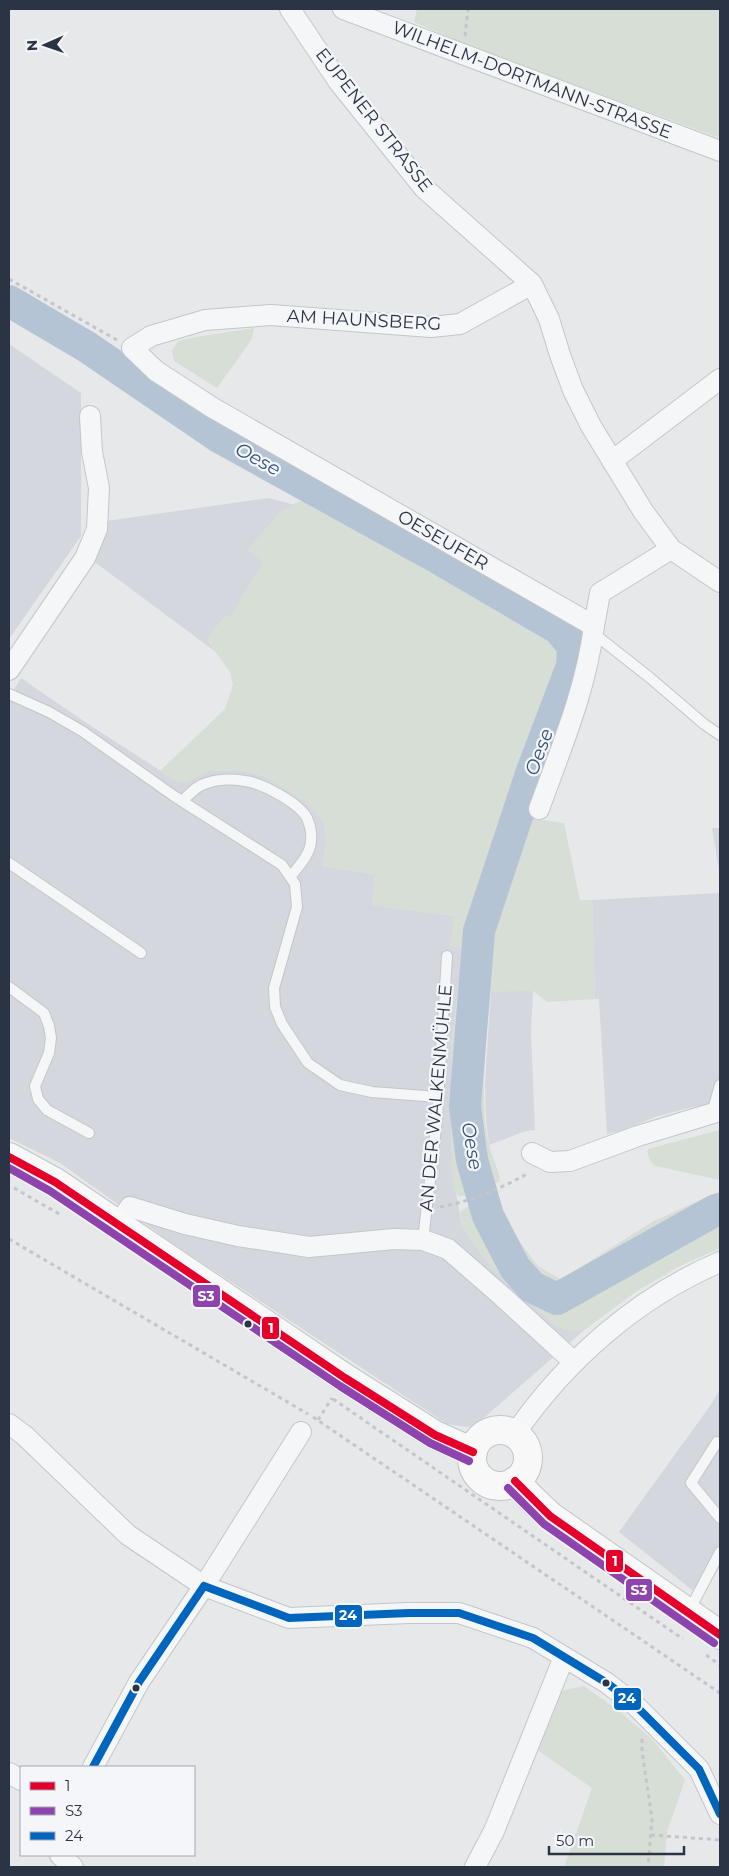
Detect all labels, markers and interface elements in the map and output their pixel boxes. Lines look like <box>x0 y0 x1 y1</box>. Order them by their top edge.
street label: WILHELM-DORTMANN-STRASSE <box>389 16 675 144</box>
north arrow <box>20 20 70 70</box>
text: N <box>23 39 41 51</box>
street label: EUPENER STRASSE <box>311 44 437 196</box>
street label: AM HAUNSBERG <box>286 305 442 335</box>
water label: Oese <box>231 437 285 481</box>
street label: OESEUFER <box>394 505 492 575</box>
water label: Oese <box>520 725 558 779</box>
street label: AN DER WALKENMÜHLE <box>415 983 457 1213</box>
water label: Oese <box>456 1120 488 1172</box>
line badge: S3 <box>192 1284 221 1308</box>
text: S3 <box>197 1287 215 1305</box>
line badge: 1 <box>261 1316 280 1340</box>
unlabelled marker <box>243 1319 253 1329</box>
text: 1 <box>268 1319 274 1337</box>
line badge: 1 <box>605 1549 624 1573</box>
text: 1 <box>612 1552 618 1570</box>
line badge: S3 <box>625 1578 653 1602</box>
text: S3 <box>630 1581 648 1599</box>
line badge: 24 <box>334 1604 363 1628</box>
text: 24 <box>339 1606 357 1624</box>
unlabelled marker <box>601 1678 611 1688</box>
unlabelled marker <box>131 1683 141 1693</box>
line badge: 24 <box>613 1687 642 1711</box>
text: 24 <box>618 1689 636 1707</box>
legend <box>20 1766 195 1856</box>
text: 1 <box>65 1776 70 1795</box>
text: S3 <box>65 1801 83 1820</box>
scale bar <box>549 1824 684 1856</box>
text: 24 <box>65 1826 83 1845</box>
text: 50 m <box>556 1831 594 1850</box>

